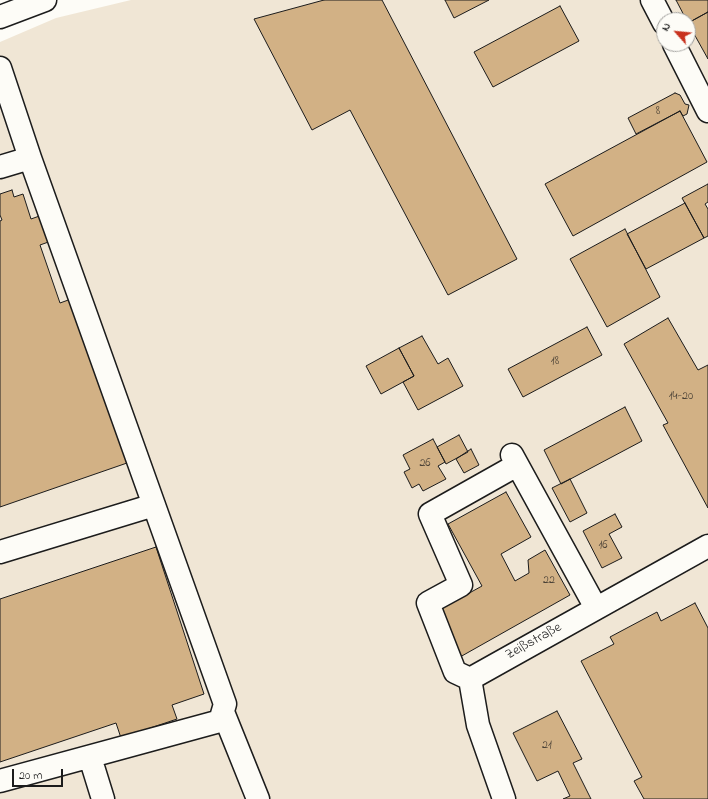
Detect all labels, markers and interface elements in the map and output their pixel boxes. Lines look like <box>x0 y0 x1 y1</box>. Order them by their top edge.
north arrow <box>656 12 696 52</box>
text: N <box>657 20 675 34</box>
house number: 8 <box>656 105 660 119</box>
house number: 18 <box>551 355 559 369</box>
house number: 14-20 <box>669 390 693 404</box>
house number: 26 <box>419 457 431 471</box>
house number: 16 <box>598 539 608 553</box>
house number: 22 <box>543 574 555 588</box>
street label: Zeißstraße <box>503 620 565 664</box>
house number: 21 <box>542 739 552 753</box>
scale bar <box>14 761 65 787</box>
text: 20 m <box>19 767 42 785</box>

